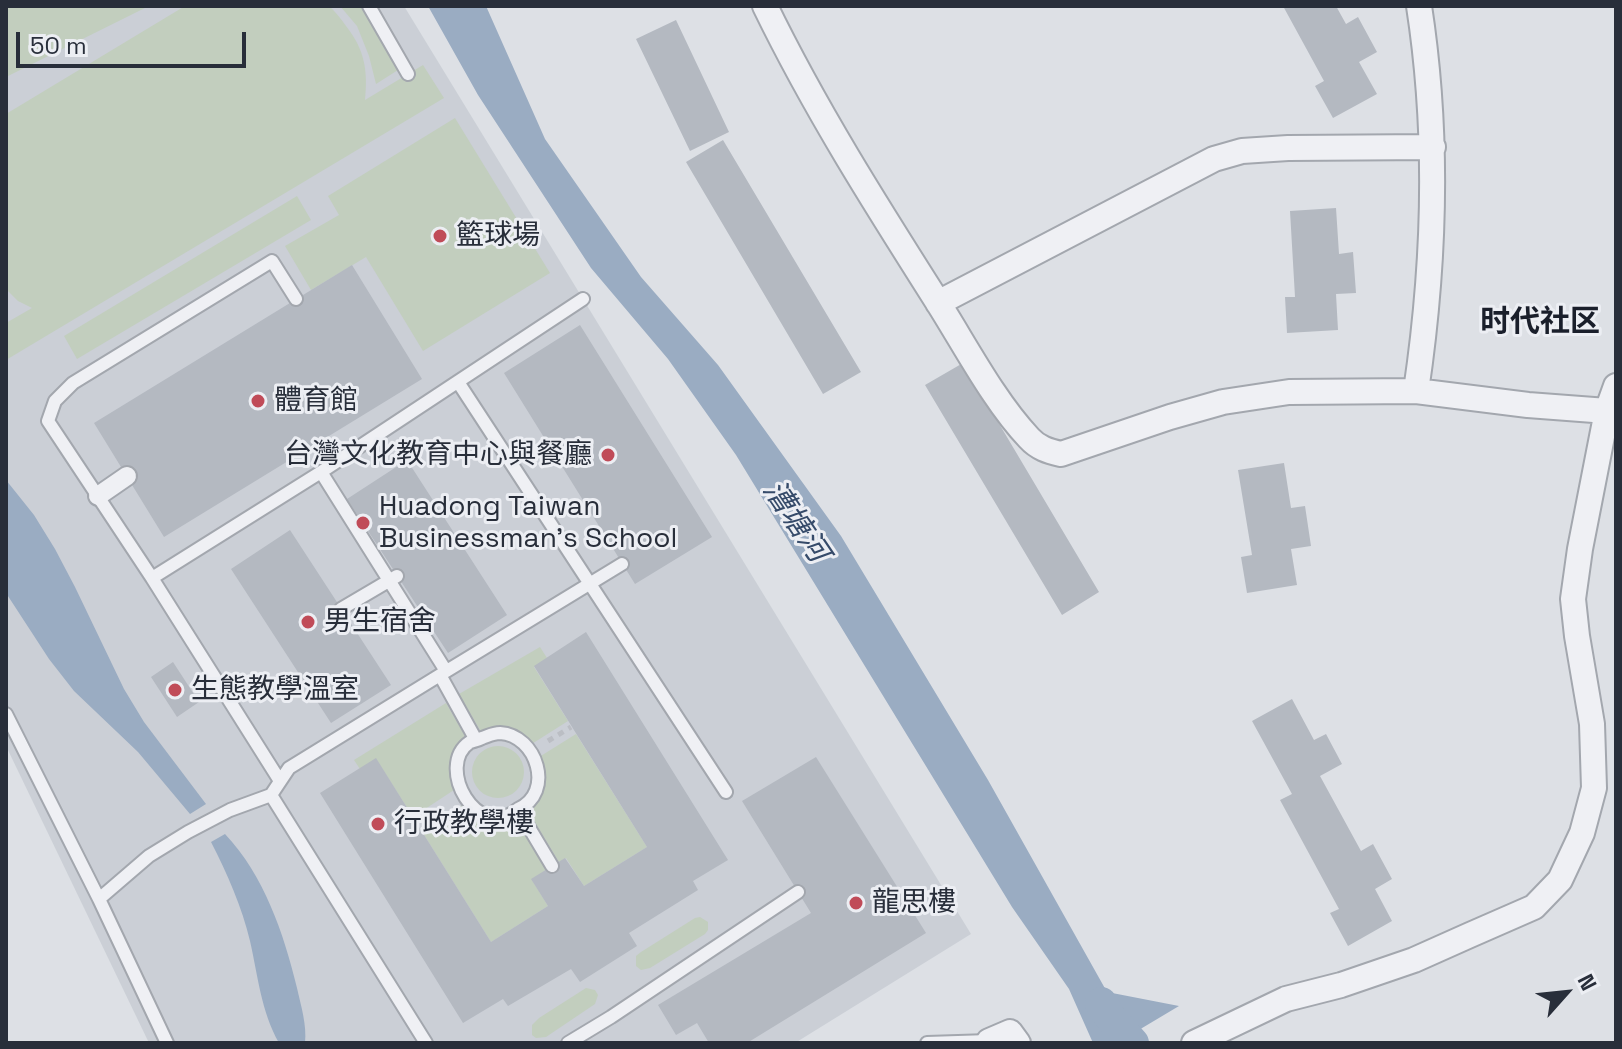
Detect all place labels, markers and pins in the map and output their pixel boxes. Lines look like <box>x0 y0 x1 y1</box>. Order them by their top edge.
place label: 籃球場 <box>456 219 540 253</box>
marker: 籃球場 <box>431 227 449 245</box>
place label: 體育館 <box>274 384 358 418</box>
marker: 體育館 <box>249 392 267 410</box>
place label: 台灣文化教育中心與餐廳 <box>284 438 592 472</box>
marker: 台灣文化教育中心與餐廳 <box>599 446 617 464</box>
place label: Huadong Taiwan Businessman's School <box>379 490 677 556</box>
marker: Huadong Taiwan Businessman's School <box>354 514 372 532</box>
place label: 男生宿舍 <box>324 605 436 639</box>
marker: 男生宿舍 <box>299 613 317 631</box>
place label: 生態教學溫室 <box>191 673 359 707</box>
marker: 生態教學溫室 <box>166 681 184 699</box>
place label: 行政教學樓 <box>394 807 534 841</box>
marker: 行政教學樓 <box>369 815 387 833</box>
place label: 龍思樓 <box>872 886 956 920</box>
marker: 龍思樓 <box>847 894 865 912</box>

